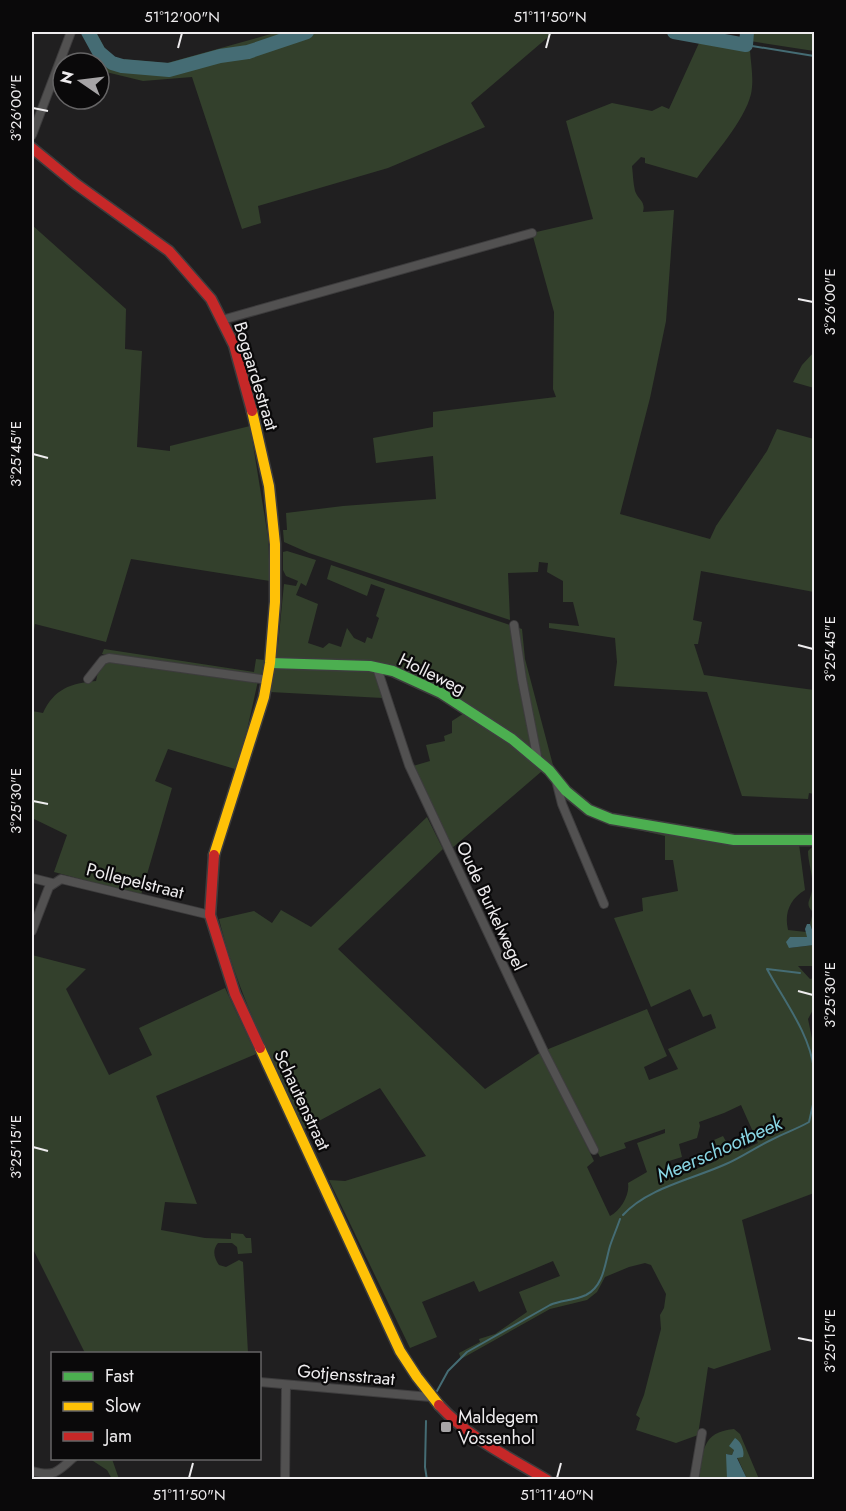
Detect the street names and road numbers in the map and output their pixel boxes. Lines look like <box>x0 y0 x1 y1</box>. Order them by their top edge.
street label: Bogaardestraat <box>227 318 285 434</box>
street label: Holleweg <box>394 647 470 701</box>
street label: Oude Burkelwegel <box>450 837 532 975</box>
street label: Pollepelstraat <box>83 856 187 906</box>
street label: Schautenstraat <box>267 1045 337 1155</box>
street label: Gotjensstraat <box>296 1358 397 1392</box>

